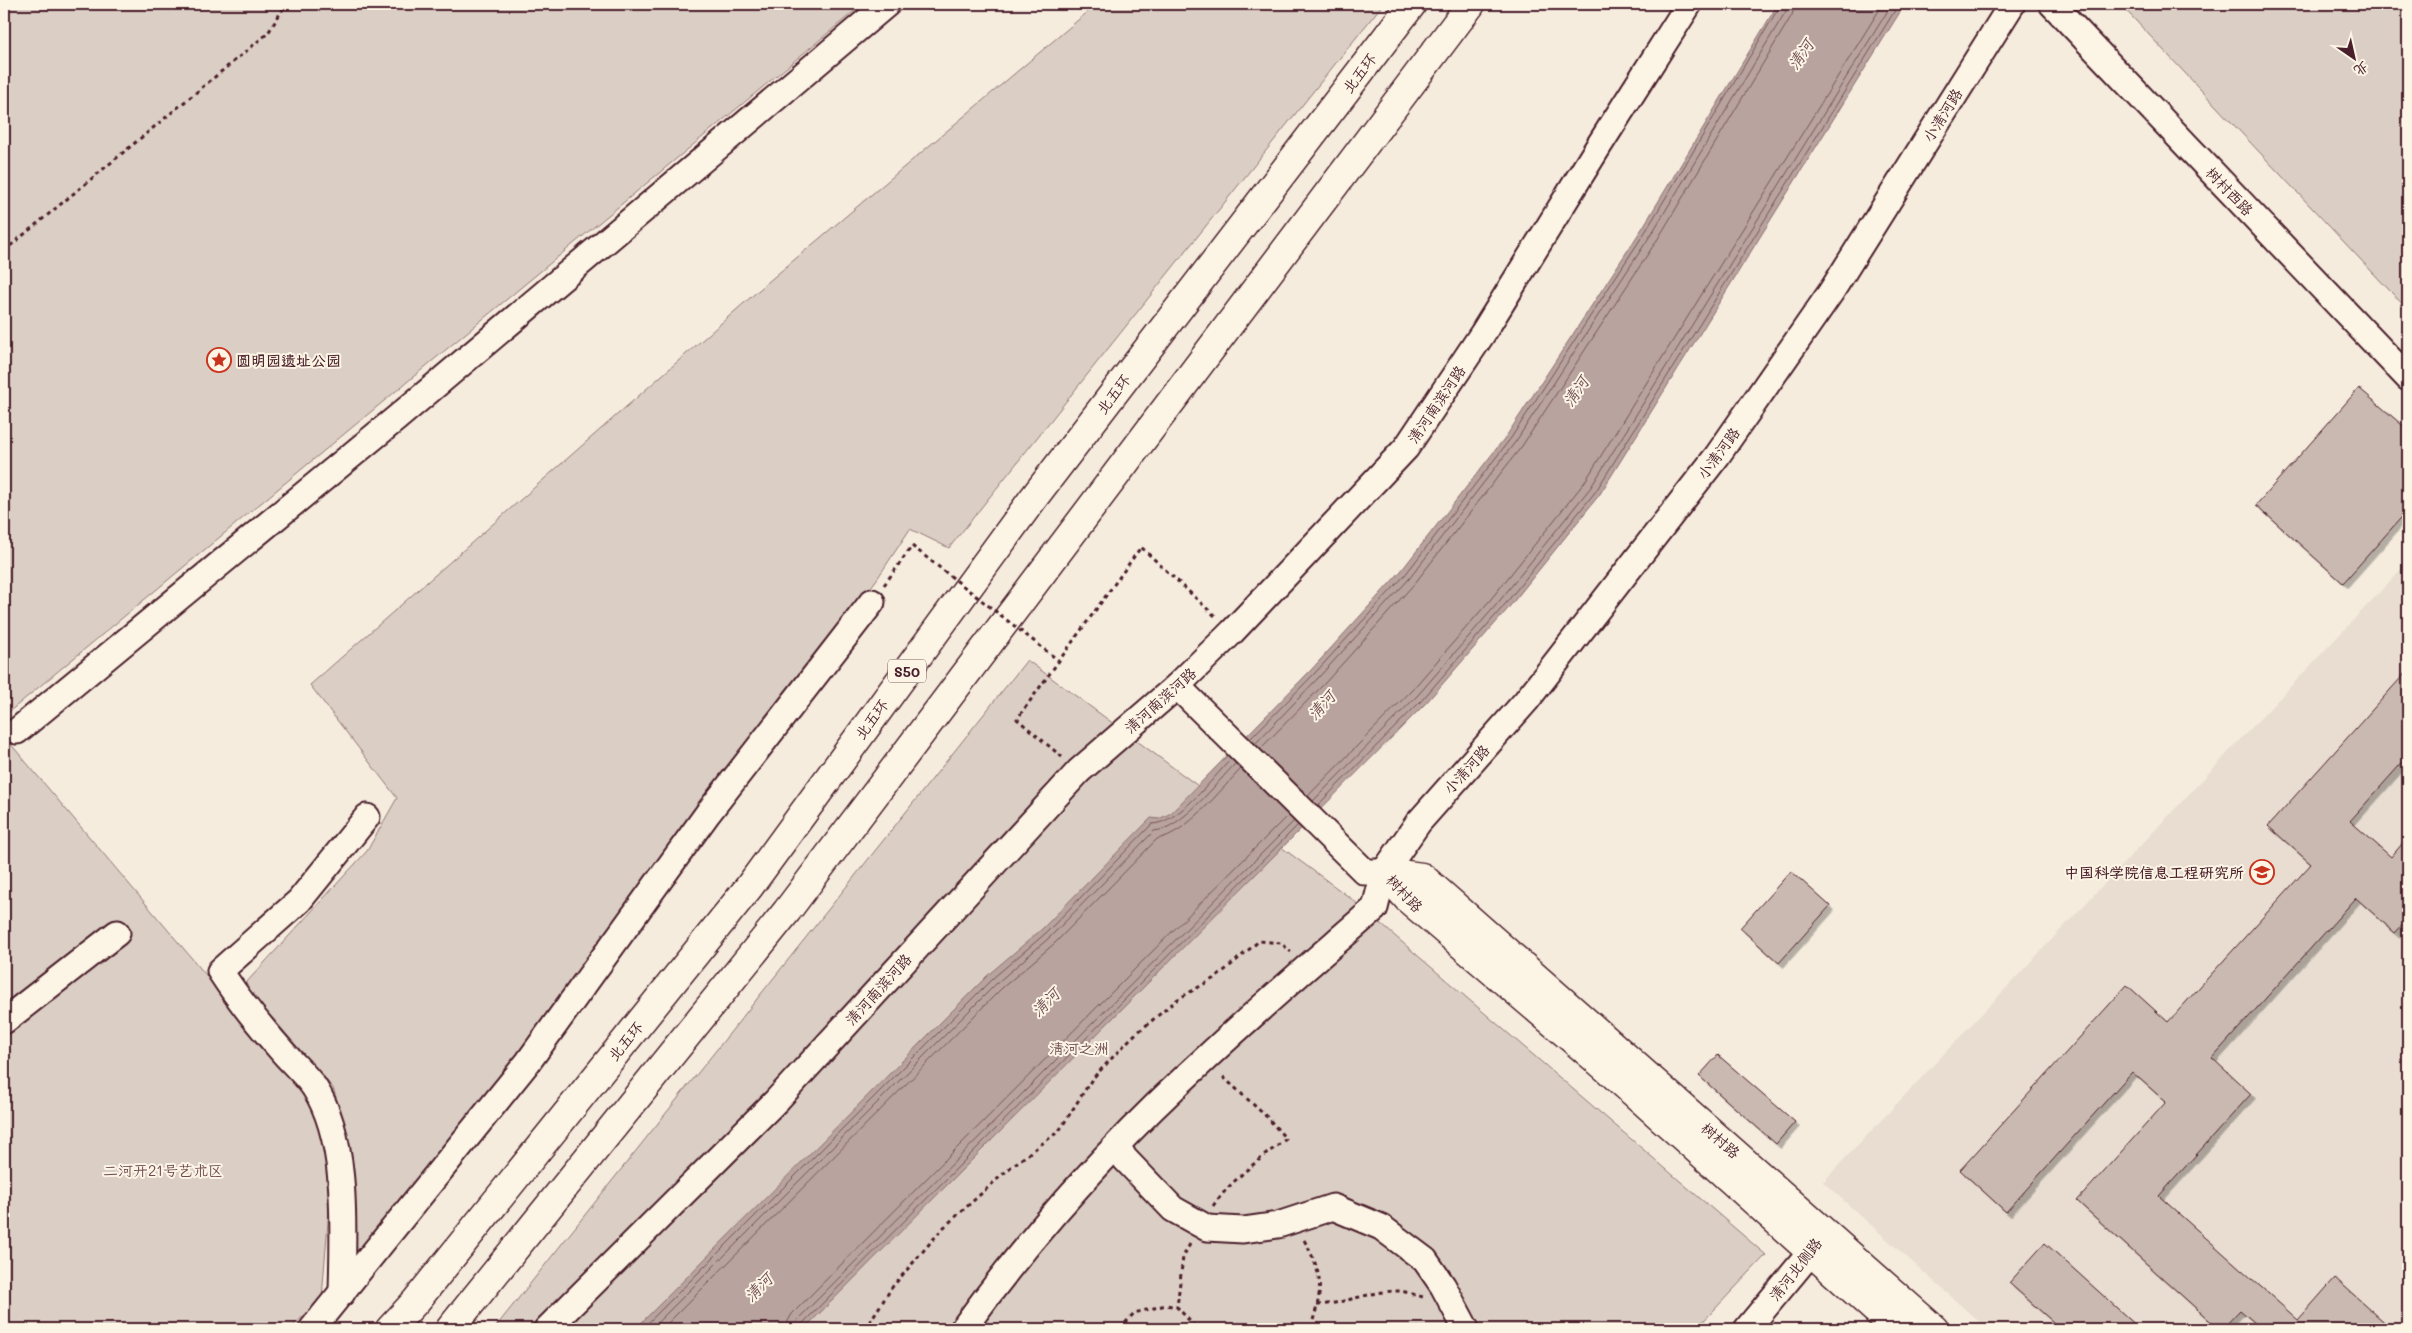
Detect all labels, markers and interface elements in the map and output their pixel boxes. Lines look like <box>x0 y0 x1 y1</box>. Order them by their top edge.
water label: 清河 <box>1782 32 1819 73</box>
north arrow <box>2330 32 2380 82</box>
street label: 北五环 <box>1337 49 1381 97</box>
text: 北 <box>2350 57 2373 81</box>
street label: 小清河路 <box>1918 84 1966 146</box>
street label: 树村西路 <box>2202 162 2258 220</box>
place icon: 圆明园遗址公园 <box>206 347 232 373</box>
place label: 圆明园遗址公园 <box>236 350 341 370</box>
street label: 清河南滨河路 <box>1403 361 1469 447</box>
water label: 清河 <box>1557 369 1594 410</box>
street label: 北五环 <box>1091 370 1135 418</box>
street label: 小清河路 <box>1692 423 1744 483</box>
road number: S50 <box>888 659 926 682</box>
street label: 清河南滨河路 <box>1120 662 1200 738</box>
water label: 清河 <box>1302 684 1342 724</box>
street label: 北五环 <box>850 695 892 743</box>
street label: 小清河路 <box>1438 740 1494 798</box>
school or university icon: 中国科学院信息工程研究所 <box>2249 859 2275 885</box>
place label: 中国科学院信息工程研究所 <box>2064 862 2244 882</box>
street label: 树村路 <box>1382 870 1428 916</box>
street label: 清河南滨河路 <box>840 949 916 1029</box>
water label: 清河 <box>1026 981 1066 1021</box>
street label: 北五环 <box>603 1017 647 1065</box>
park label: 清河之洲 <box>1049 1038 1109 1058</box>
street label: 树村路 <box>1697 1118 1745 1162</box>
park label: 二河开21号艺术区 <box>103 1160 223 1180</box>
street label: 清河北侧路 <box>1764 1233 1826 1305</box>
water label: 清河 <box>739 1266 779 1306</box>

